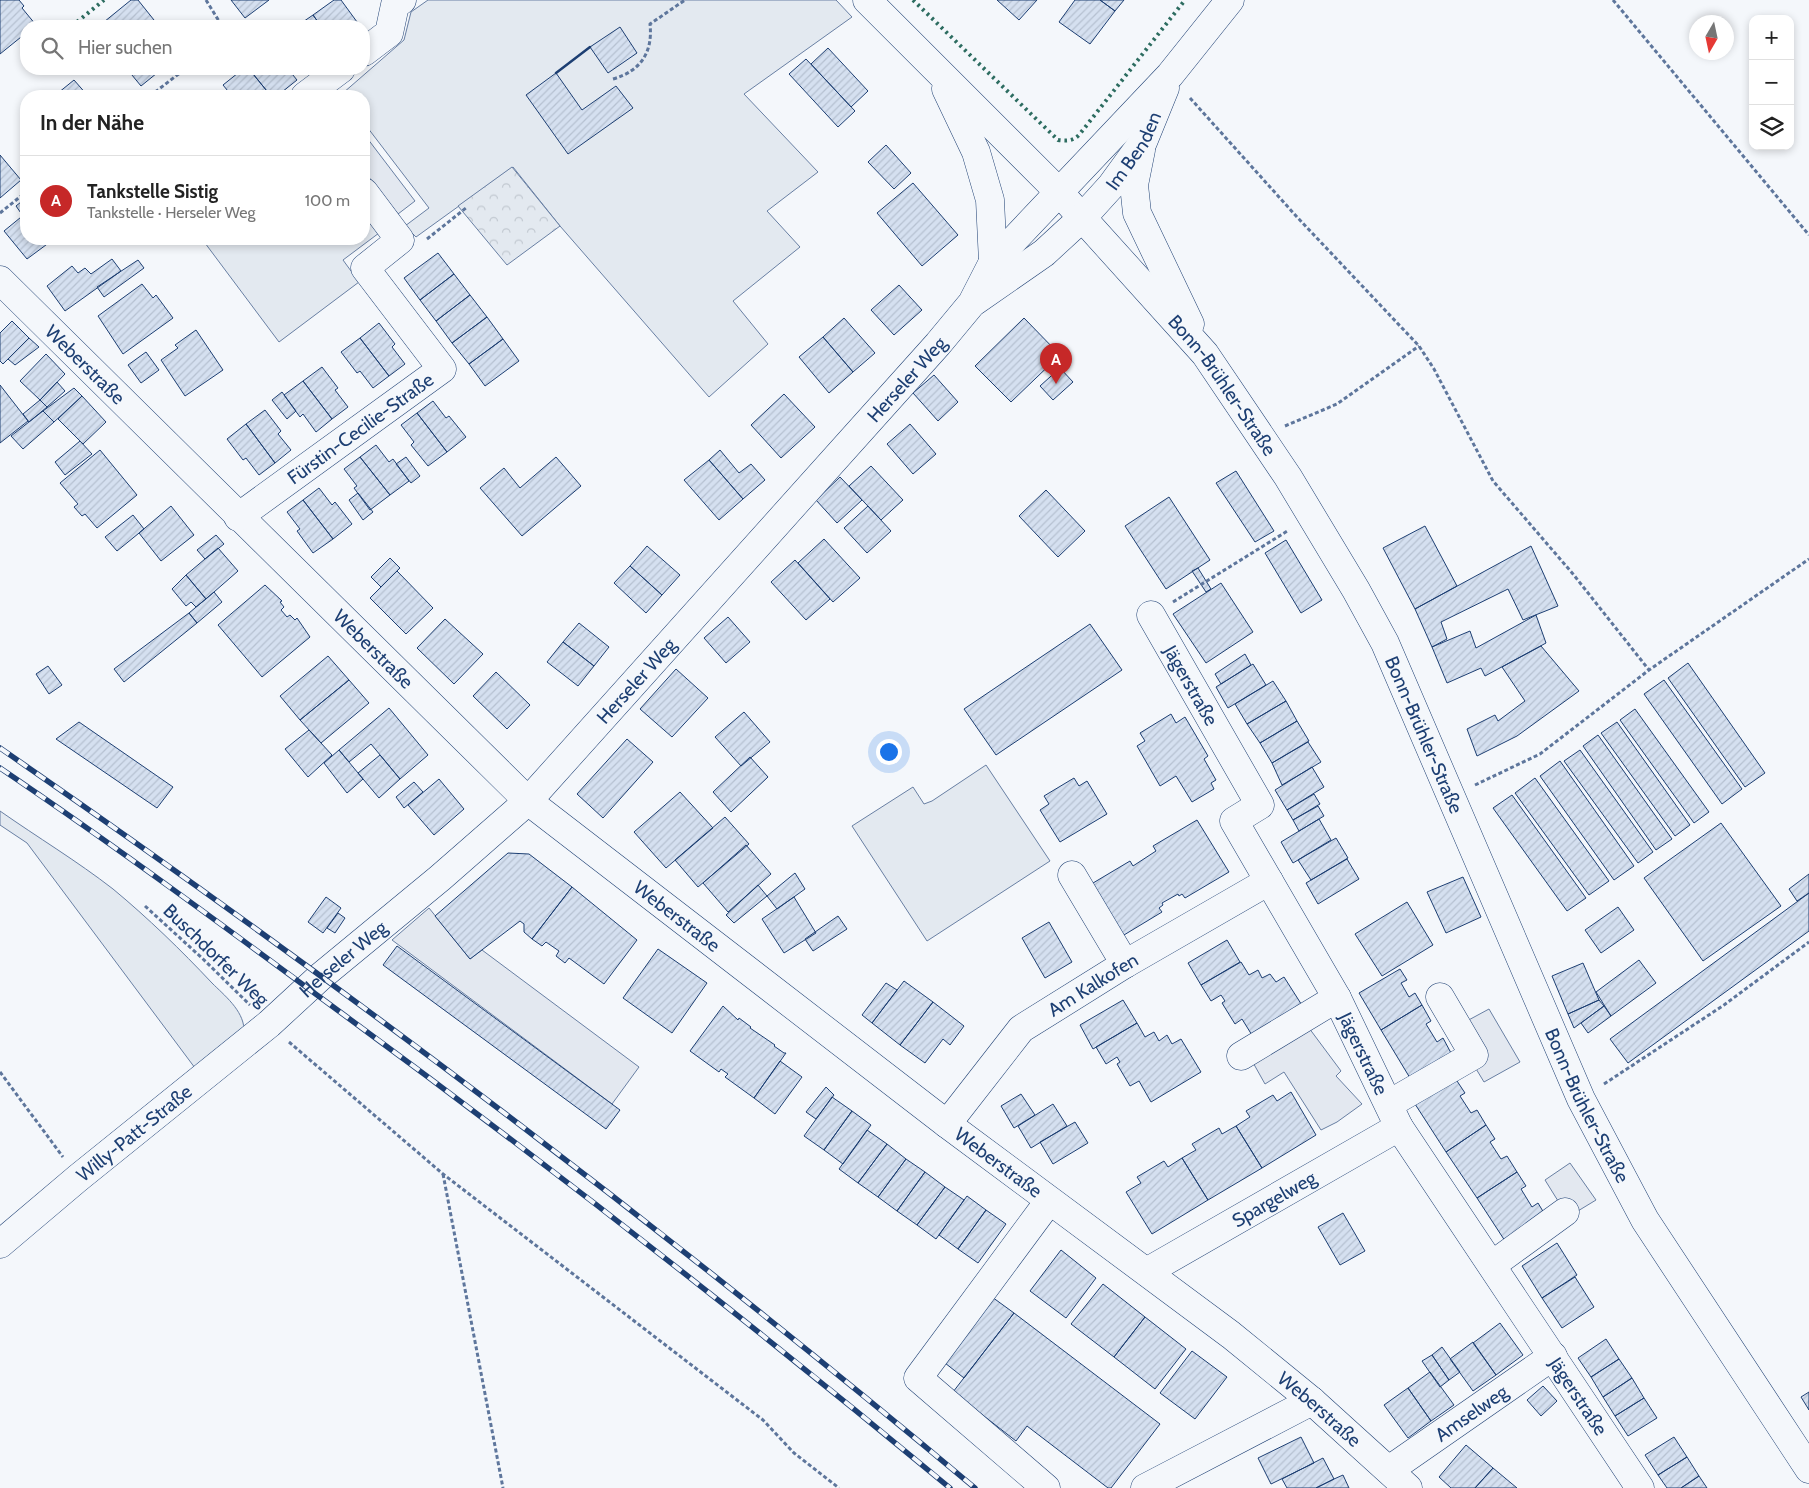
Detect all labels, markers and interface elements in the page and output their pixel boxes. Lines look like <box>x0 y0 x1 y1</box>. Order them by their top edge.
north arrow <box>1689 15 1734 60</box>
map controls <box>1749 15 1794 150</box>
button: + <box>1749 15 1794 60</box>
search box <box>20 20 370 75</box>
icon: search <box>38 34 66 62</box>
text: Hier suchen <box>78 36 172 59</box>
button: − <box>1749 60 1794 105</box>
button: layers <box>1749 105 1794 150</box>
street label: Im Benden <box>1101 108 1166 194</box>
text: In der Nähe <box>40 110 144 135</box>
text: Tankstelle Sistig <box>87 180 218 203</box>
text: A <box>51 191 61 210</box>
text: 100 m <box>305 191 350 210</box>
text: Tankstelle · Herseler Weg <box>87 203 256 222</box>
street label: Bonn-Brühler-Straße <box>1164 310 1282 460</box>
street label: Weberstraße <box>41 320 130 409</box>
street label: Herseler Weg <box>862 331 951 427</box>
pin: A <box>1040 343 1072 384</box>
street label: Fürstin-Cecilie-Straße <box>283 368 438 489</box>
street label: Weberstraße <box>329 604 419 693</box>
street label: Herseler Weg <box>592 633 681 728</box>
street label: Jägerstraße <box>1159 640 1224 730</box>
street label: Bonn-Brühler-Straße <box>1380 652 1468 817</box>
your location <box>876 739 902 765</box>
street label: Weberstraße <box>629 875 725 957</box>
street label: Buschdorfer Weg <box>159 899 274 1011</box>
street label: Herseler Weg <box>294 915 392 1002</box>
street label: Am Kalkofen <box>1043 948 1142 1021</box>
street label: Jägerstraße <box>1334 1008 1393 1099</box>
street label: Bonn-Brühler-Straße <box>1540 1025 1635 1187</box>
street label: Willy-Patt-Straße <box>72 1079 196 1186</box>
street label: Weberstraße <box>950 1122 1047 1202</box>
street label: Spargelweg <box>1228 1165 1320 1232</box>
street label: Jägerstraße <box>1544 1352 1613 1440</box>
street label: Weberstraße <box>1273 1366 1366 1452</box>
street label: Amselweg <box>1430 1379 1512 1446</box>

